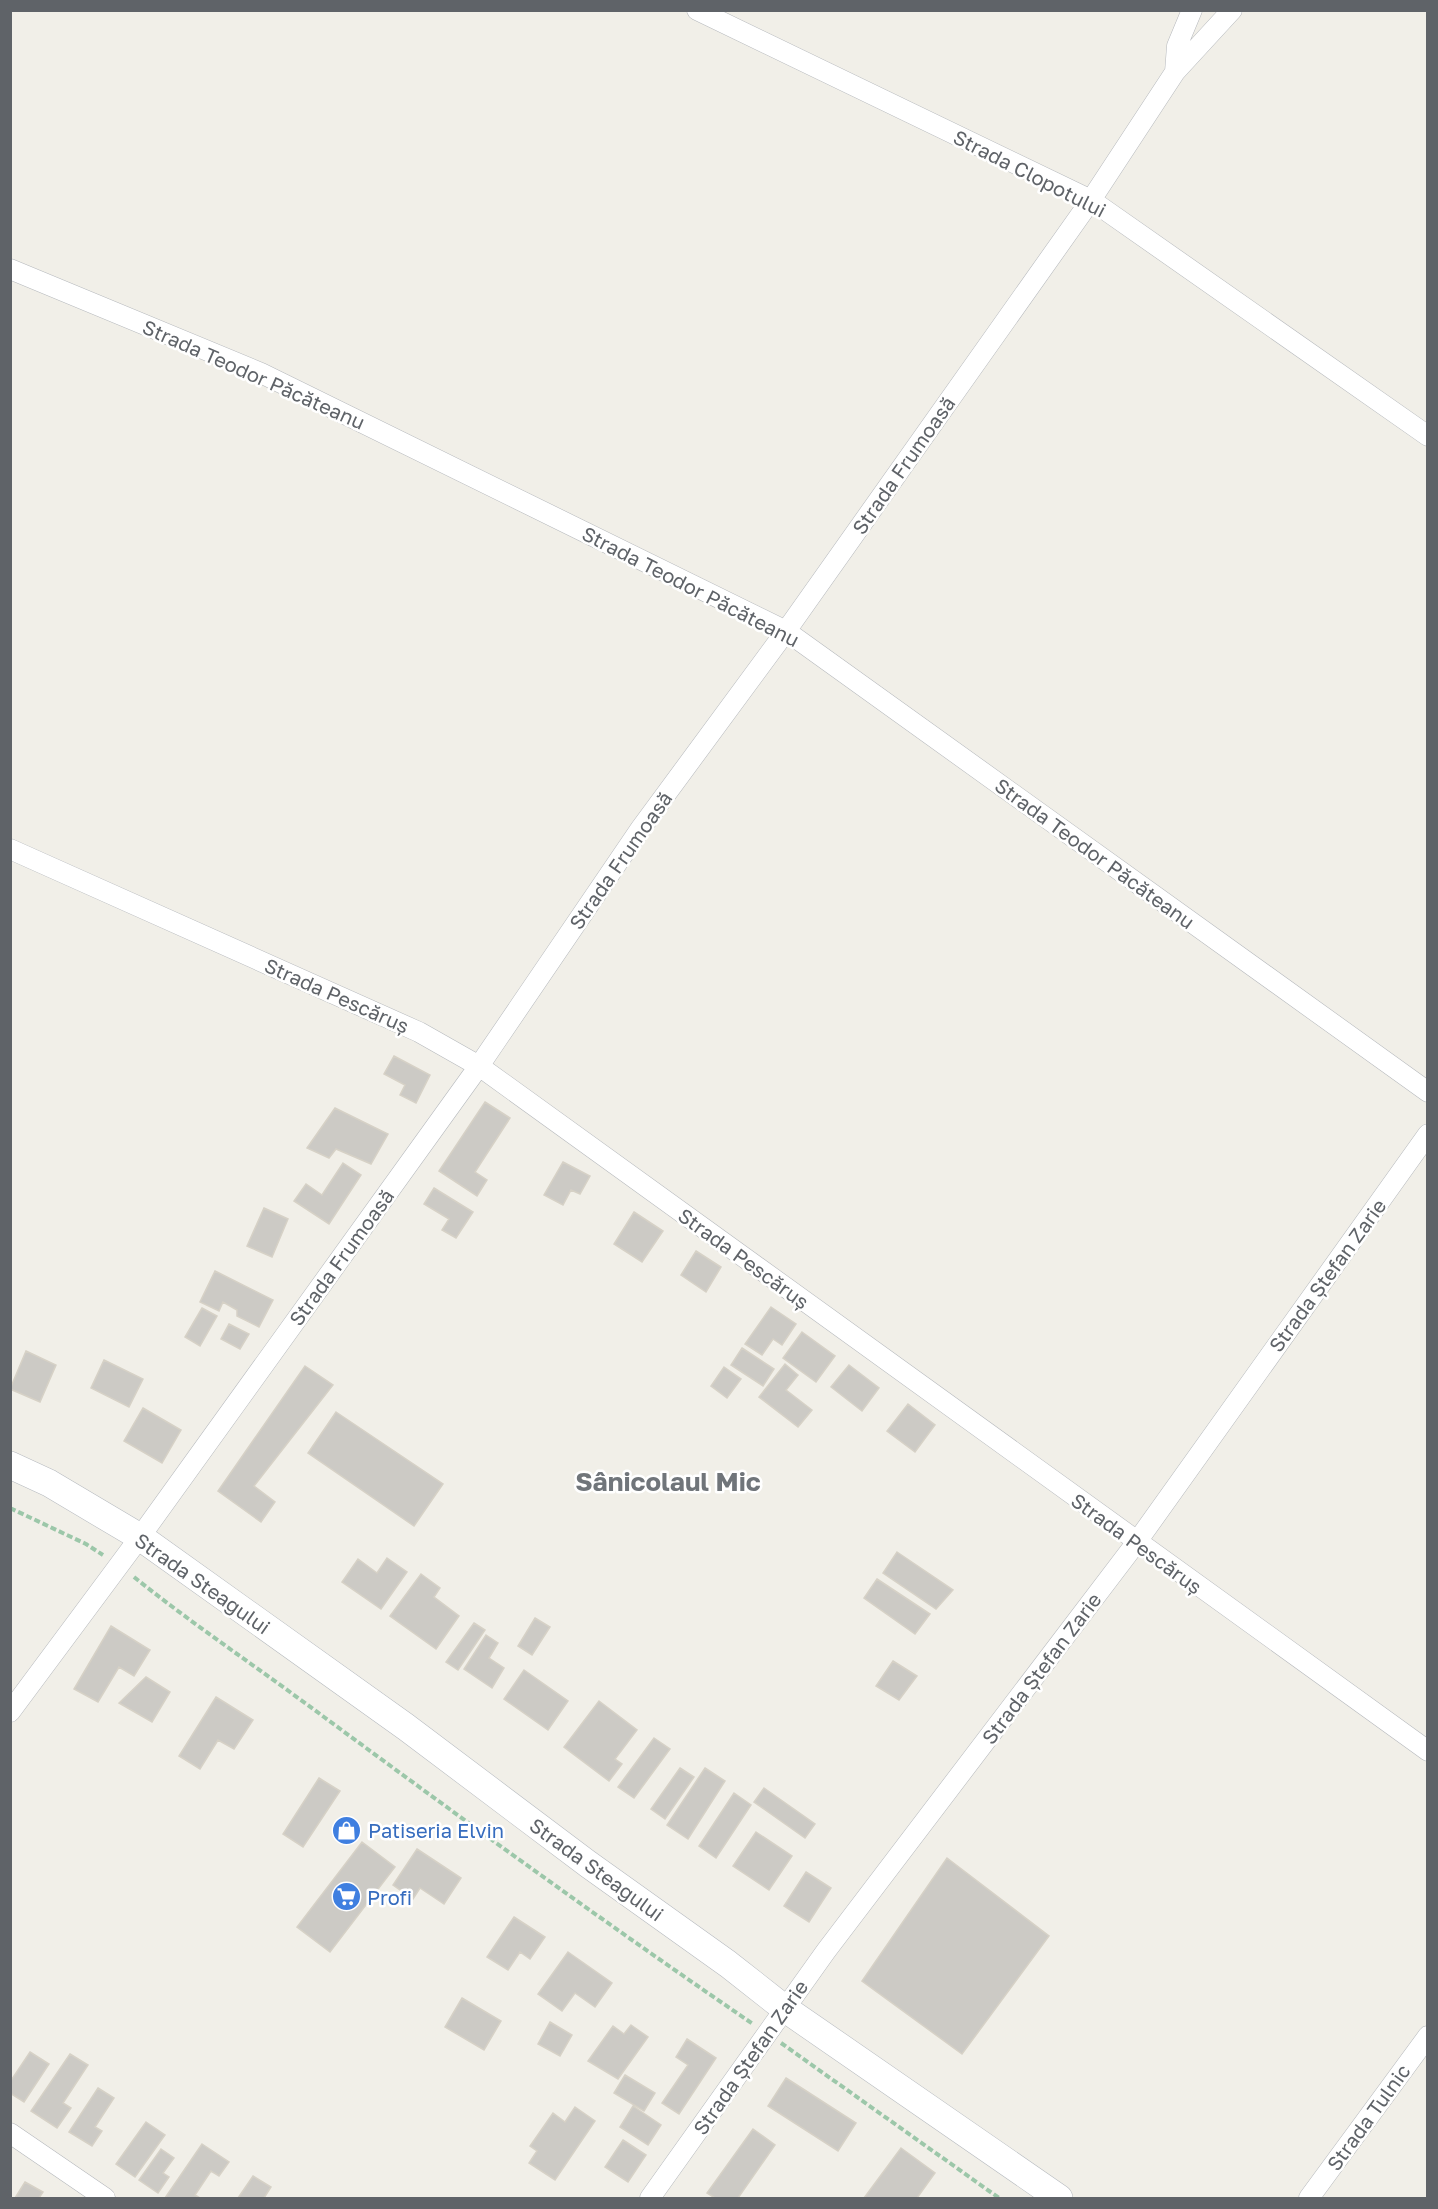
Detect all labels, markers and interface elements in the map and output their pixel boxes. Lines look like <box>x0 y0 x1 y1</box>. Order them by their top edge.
street label: Strada Clopotului <box>950 124 1110 222</box>
street label: Strada Teodor Păcăteanu <box>139 314 369 434</box>
street label: Strada Frumoasă <box>847 392 959 538</box>
street label: Strada Teodor Păcăteanu <box>578 521 804 651</box>
street label: Strada Teodor Păcăteanu <box>991 773 1199 933</box>
street label: Strada Frumoasă <box>564 787 676 933</box>
street label: Strada Pescăruș <box>261 952 413 1039</box>
street label: Strada Frumoasă <box>284 1184 398 1330</box>
street label: Strada Ștefan Zarie <box>1263 1194 1391 1357</box>
street label: Strada Pescăruș <box>673 1203 814 1314</box>
district label: Sânicolaul Mic <box>575 1466 761 1497</box>
street label: Strada Pescăruș <box>1066 1488 1207 1599</box>
street label: Strada Steagului <box>131 1527 275 1639</box>
street label: Strada Ștefan Zarie <box>976 1588 1107 1749</box>
street label: Strada Steagului <box>525 1812 669 1926</box>
shop icon: Patiseria Elvin <box>331 1814 363 1846</box>
place label: Patiseria Elvin <box>368 1818 504 1842</box>
supermarket icon: Profi <box>330 1881 362 1913</box>
place label: Profi <box>367 1885 412 1909</box>
street label: Strada Ștefan Zarie <box>688 1975 813 2140</box>
street label: Strada Tulnic <box>1321 2059 1415 2175</box>

